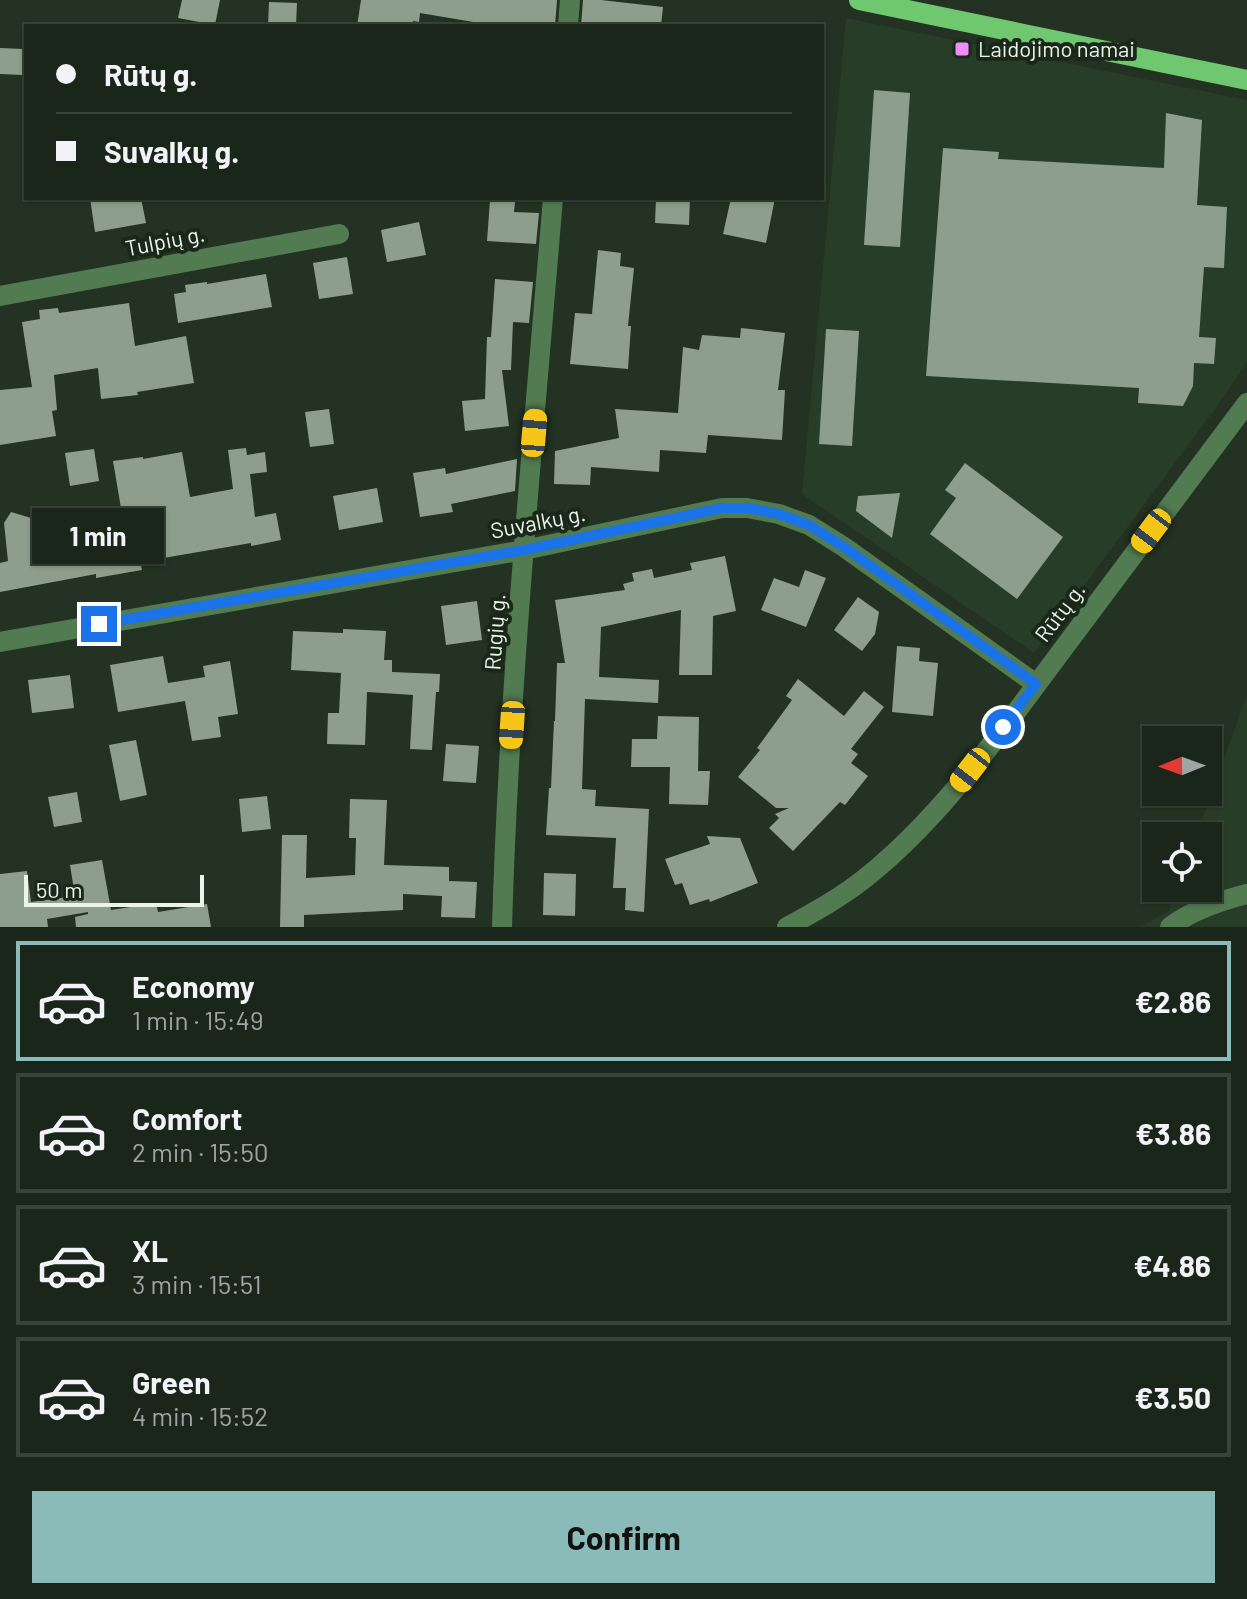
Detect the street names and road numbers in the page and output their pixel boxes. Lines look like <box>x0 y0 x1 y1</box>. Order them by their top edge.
street label: Tulpių g. <box>123 220 207 260</box>
street label: Suvalkų g. <box>488 499 588 543</box>
street label: Rūtų g. <box>1029 577 1090 646</box>
street label: Rugių g. <box>478 593 510 671</box>

